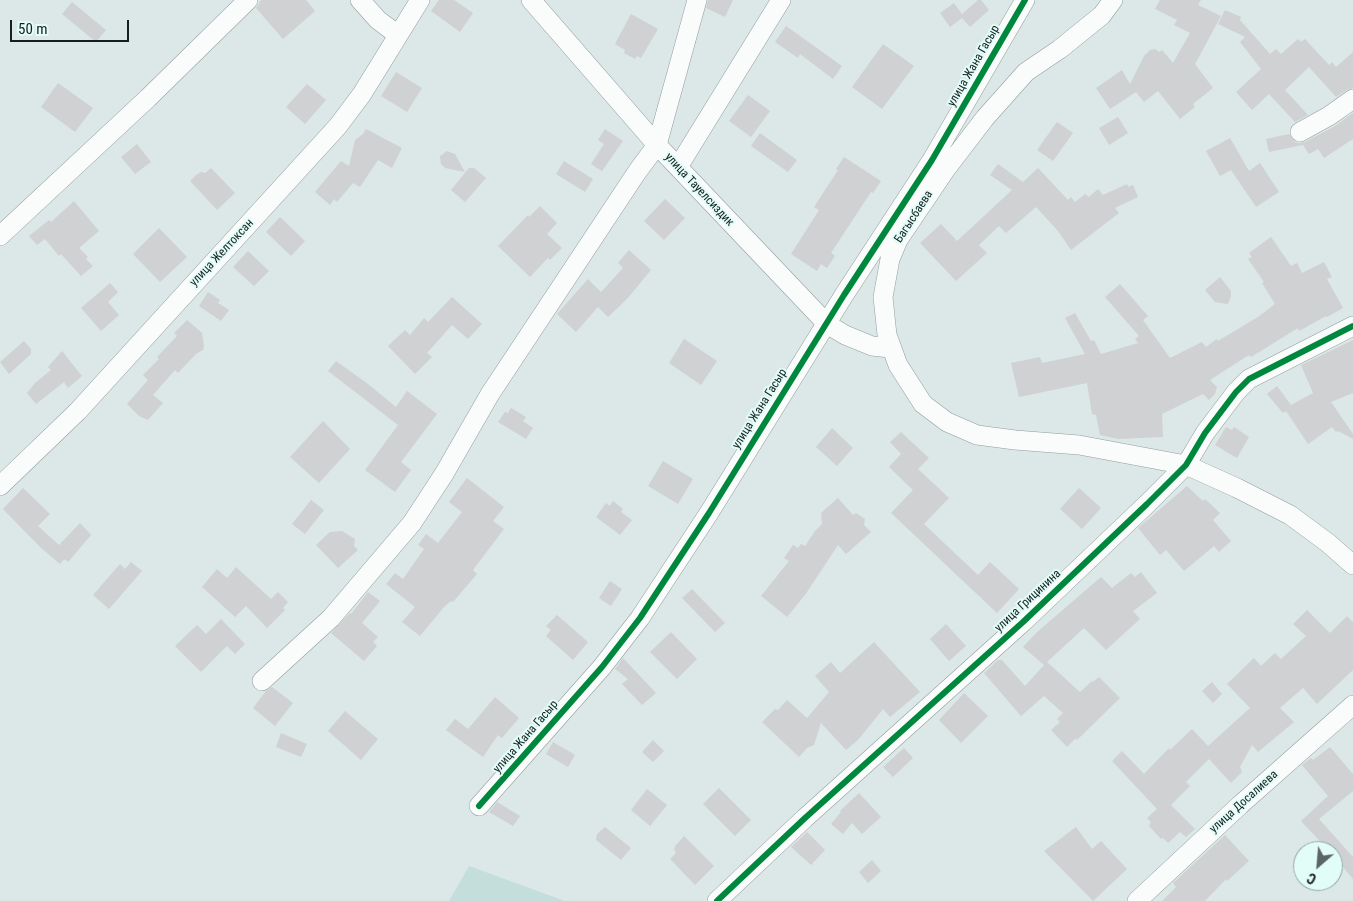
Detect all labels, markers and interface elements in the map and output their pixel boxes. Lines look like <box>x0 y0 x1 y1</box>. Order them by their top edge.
scale bar <box>12 10 131 42</box>
text: 50 m <box>18 20 48 38</box>
street label: улица Жана Гасыр <box>945 23 1003 109</box>
street label: улица Тауелсиздик <box>661 150 737 230</box>
street label: Багысбаева <box>892 188 936 246</box>
street label: улица Желтоксан <box>187 216 257 290</box>
street label: улица Жана Гасыр <box>730 366 790 452</box>
street label: улица Грицинина <box>992 567 1064 635</box>
street label: улица Жана Гасыр <box>491 698 561 776</box>
street label: улица Досалиева <box>1207 768 1281 836</box>
north arrow <box>1293 841 1343 891</box>
text: С <box>1304 870 1319 887</box>

